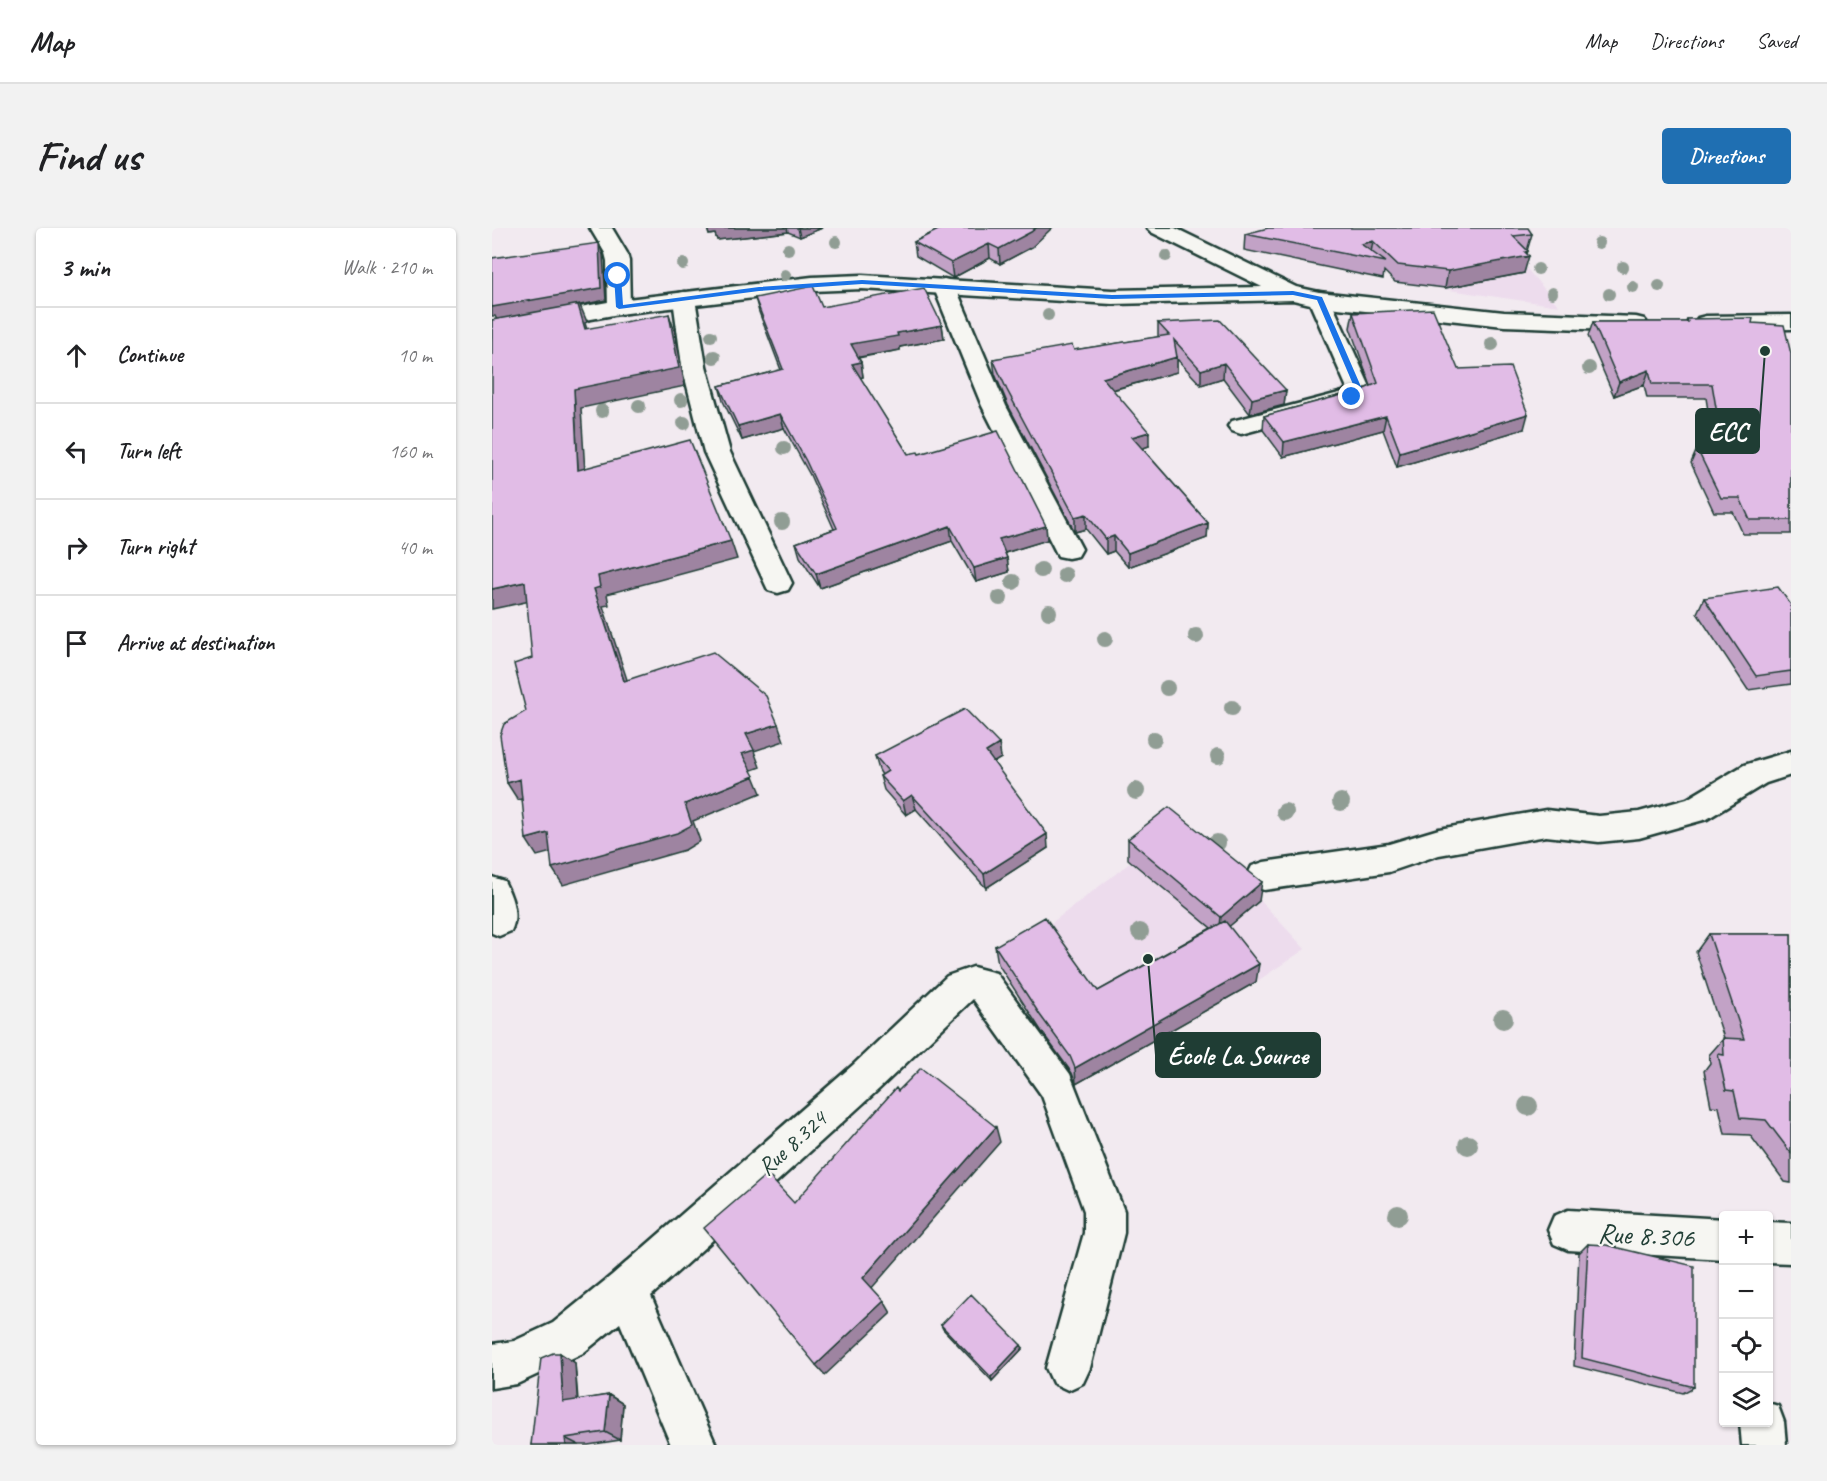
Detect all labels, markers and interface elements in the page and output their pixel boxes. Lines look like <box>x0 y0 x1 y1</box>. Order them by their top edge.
text: Map <box>30 24 73 59</box>
text: Map <box>1585 28 1617 54</box>
text: Directions <box>1650 28 1723 54</box>
text: Saved <box>1756 28 1797 54</box>
button: Directions <box>1662 128 1791 184</box>
text: Find us <box>36 130 141 183</box>
text: 3 min <box>60 251 110 284</box>
text: Walk · 210 m <box>342 255 432 280</box>
route start <box>604 262 630 288</box>
icon: ahead <box>60 339 93 372</box>
text: Continue <box>117 341 183 369</box>
text: 10 m <box>398 343 432 368</box>
route end <box>1338 383 1364 409</box>
callout: ECC <box>1696 409 1759 453</box>
text: ECC <box>1709 415 1752 448</box>
icon: left <box>60 435 93 468</box>
text: Turn left <box>117 437 181 465</box>
text: 160 m <box>389 439 432 464</box>
icon: right <box>60 531 93 564</box>
text: Turn right <box>117 533 194 561</box>
text: 40 m <box>398 535 432 560</box>
icon: arrive <box>60 627 93 660</box>
text: Arrive at destination <box>117 629 274 657</box>
callout: École La Source <box>1156 1033 1320 1077</box>
text: École La Source <box>1168 1039 1310 1072</box>
street label: Rue 8.324 <box>751 1103 834 1182</box>
map controls <box>1719 1211 1773 1427</box>
button: + <box>1719 1211 1773 1265</box>
street label: Rue 8.306 <box>1597 1215 1696 1255</box>
button: − <box>1719 1265 1773 1319</box>
button: locate <box>1719 1319 1773 1373</box>
button: layers <box>1719 1373 1773 1427</box>

